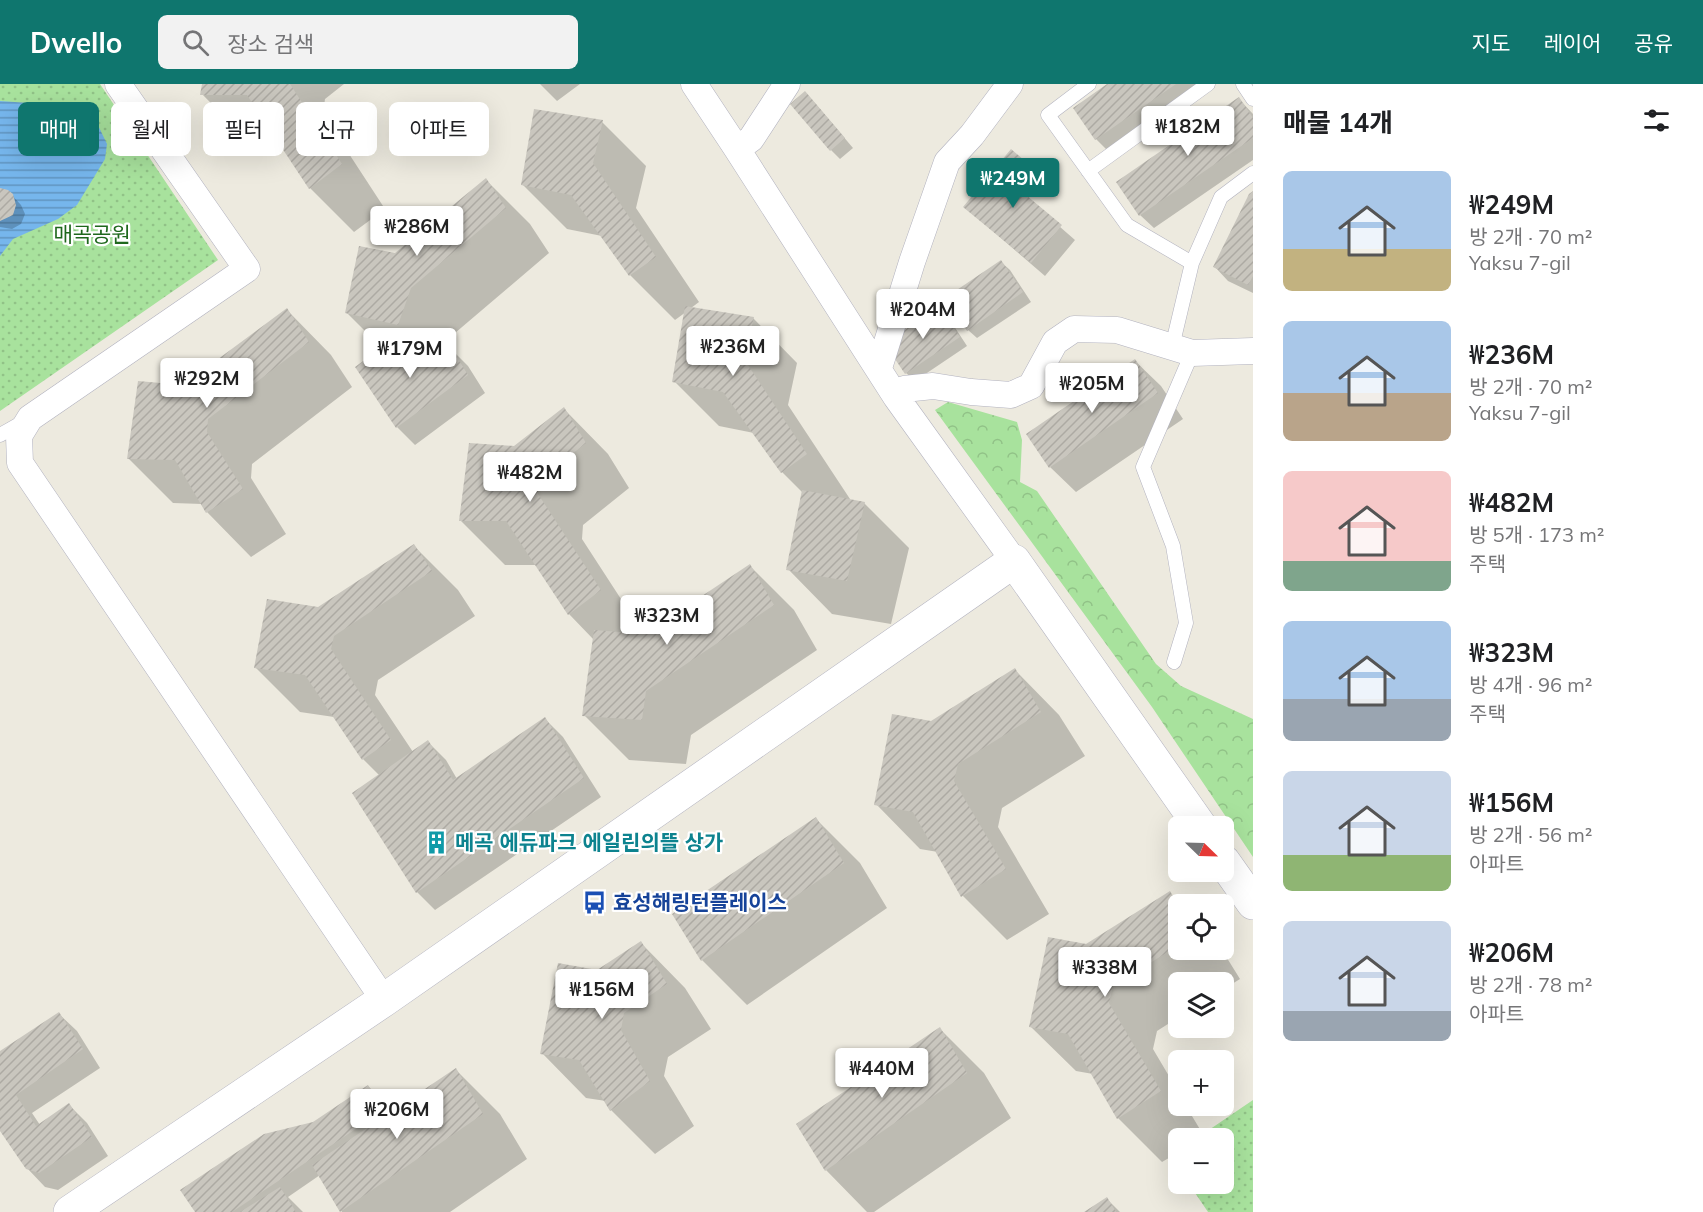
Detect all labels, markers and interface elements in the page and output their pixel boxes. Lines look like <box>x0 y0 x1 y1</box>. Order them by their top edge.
search box <box>158 15 578 69</box>
text: Dwello <box>30 25 122 60</box>
icon: search <box>179 26 212 59</box>
text: 장소 검색 <box>227 30 314 58</box>
text: 지도 <box>1472 30 1510 56</box>
text: 레이어 <box>1543 30 1601 56</box>
text: 공유 <box>1634 30 1673 56</box>
chip: 매매 <box>18 102 99 156</box>
chip: 월세 <box>111 102 191 156</box>
chip: 필터 <box>203 102 284 156</box>
chip: 신규 <box>296 102 377 156</box>
chip: 아파트 <box>389 102 489 156</box>
icon: filters <box>1640 104 1673 137</box>
pin: ₩182M <box>1146 106 1230 157</box>
text: 매물 14개 <box>1283 106 1393 139</box>
text: ₩182M <box>1155 113 1221 138</box>
pin: ₩249M <box>971 158 1055 209</box>
text: ₩249M <box>980 165 1046 190</box>
text: ₩249M <box>1469 188 1554 221</box>
icon: home <box>1331 195 1403 267</box>
pin: ₩286M <box>375 206 459 257</box>
text: ₩286M <box>384 213 450 238</box>
park label: 매곡공원 <box>53 221 131 247</box>
text: 방 2개 · 70 m² <box>1469 224 1592 249</box>
text: Yaksu 7-gil <box>1469 250 1571 275</box>
pin: ₩204M <box>881 289 965 340</box>
text: ₩204M <box>890 296 956 321</box>
pin: ₩236M <box>691 326 775 377</box>
pin: ₩179M <box>368 328 452 379</box>
text: ₩236M <box>700 333 766 358</box>
text: ₩179M <box>377 335 443 360</box>
text: ₩236M <box>1469 338 1554 371</box>
icon: home <box>1331 345 1403 417</box>
pin: ₩292M <box>165 358 249 409</box>
pin: ₩205M <box>1050 363 1134 414</box>
text: ₩292M <box>174 365 240 390</box>
text: ₩205M <box>1059 370 1125 395</box>
text: 방 2개 · 70 m² <box>1469 374 1592 399</box>
text: Yaksu 7-gil <box>1469 400 1571 425</box>
pin: ₩482M <box>488 452 572 503</box>
text: ₩482M <box>497 459 563 484</box>
text: ₩482M <box>1469 486 1554 519</box>
icon: home <box>1331 495 1403 567</box>
text: 방 5개 · 173 m² <box>1469 522 1604 547</box>
text: 주택 <box>1469 551 1506 576</box>
pin: ₩323M <box>625 595 709 646</box>
text: ₩323M <box>634 602 700 627</box>
text: ₩323M <box>1469 636 1554 669</box>
icon: home <box>1331 645 1403 717</box>
text: 방 4개 · 96 m² <box>1469 672 1592 697</box>
text: 주택 <box>1469 701 1506 726</box>
text: ₩156M <box>1469 786 1554 819</box>
icon: home <box>1331 795 1403 867</box>
north arrow <box>1168 816 1234 882</box>
map controls <box>1168 816 1234 1194</box>
text: 방 2개 · 56 m² <box>1469 822 1592 847</box>
place label: 메곡 에듀파크 에일린의뜰 상가 <box>455 829 723 855</box>
building icon: 메곡 에듀파크 에일린의뜰 상가 <box>424 830 450 856</box>
text: 아파트 <box>1469 851 1524 876</box>
place label: 효성해링턴플레이스 <box>613 889 787 915</box>
bus stop icon: 효성해링턴플레이스 <box>582 890 608 916</box>
button: locate <box>1168 894 1234 960</box>
text: ₩206M <box>1469 936 1554 969</box>
icon: home <box>1331 945 1403 1017</box>
pin: ₩338M <box>1063 947 1147 998</box>
text: ₩338M <box>1072 954 1138 979</box>
pin: ₩156M <box>560 969 644 1020</box>
button: layers <box>1168 972 1234 1038</box>
text: 방 2개 · 78 m² <box>1469 972 1592 997</box>
text: ₩156M <box>569 976 635 1001</box>
text: 아파트 <box>1469 1001 1524 1026</box>
pin: ₩440M <box>840 1048 924 1099</box>
button: + <box>1168 1050 1234 1116</box>
text: ₩440M <box>849 1055 915 1080</box>
pin: ₩206M <box>355 1089 439 1140</box>
text: ₩206M <box>364 1096 430 1121</box>
button: − <box>1168 1128 1234 1194</box>

